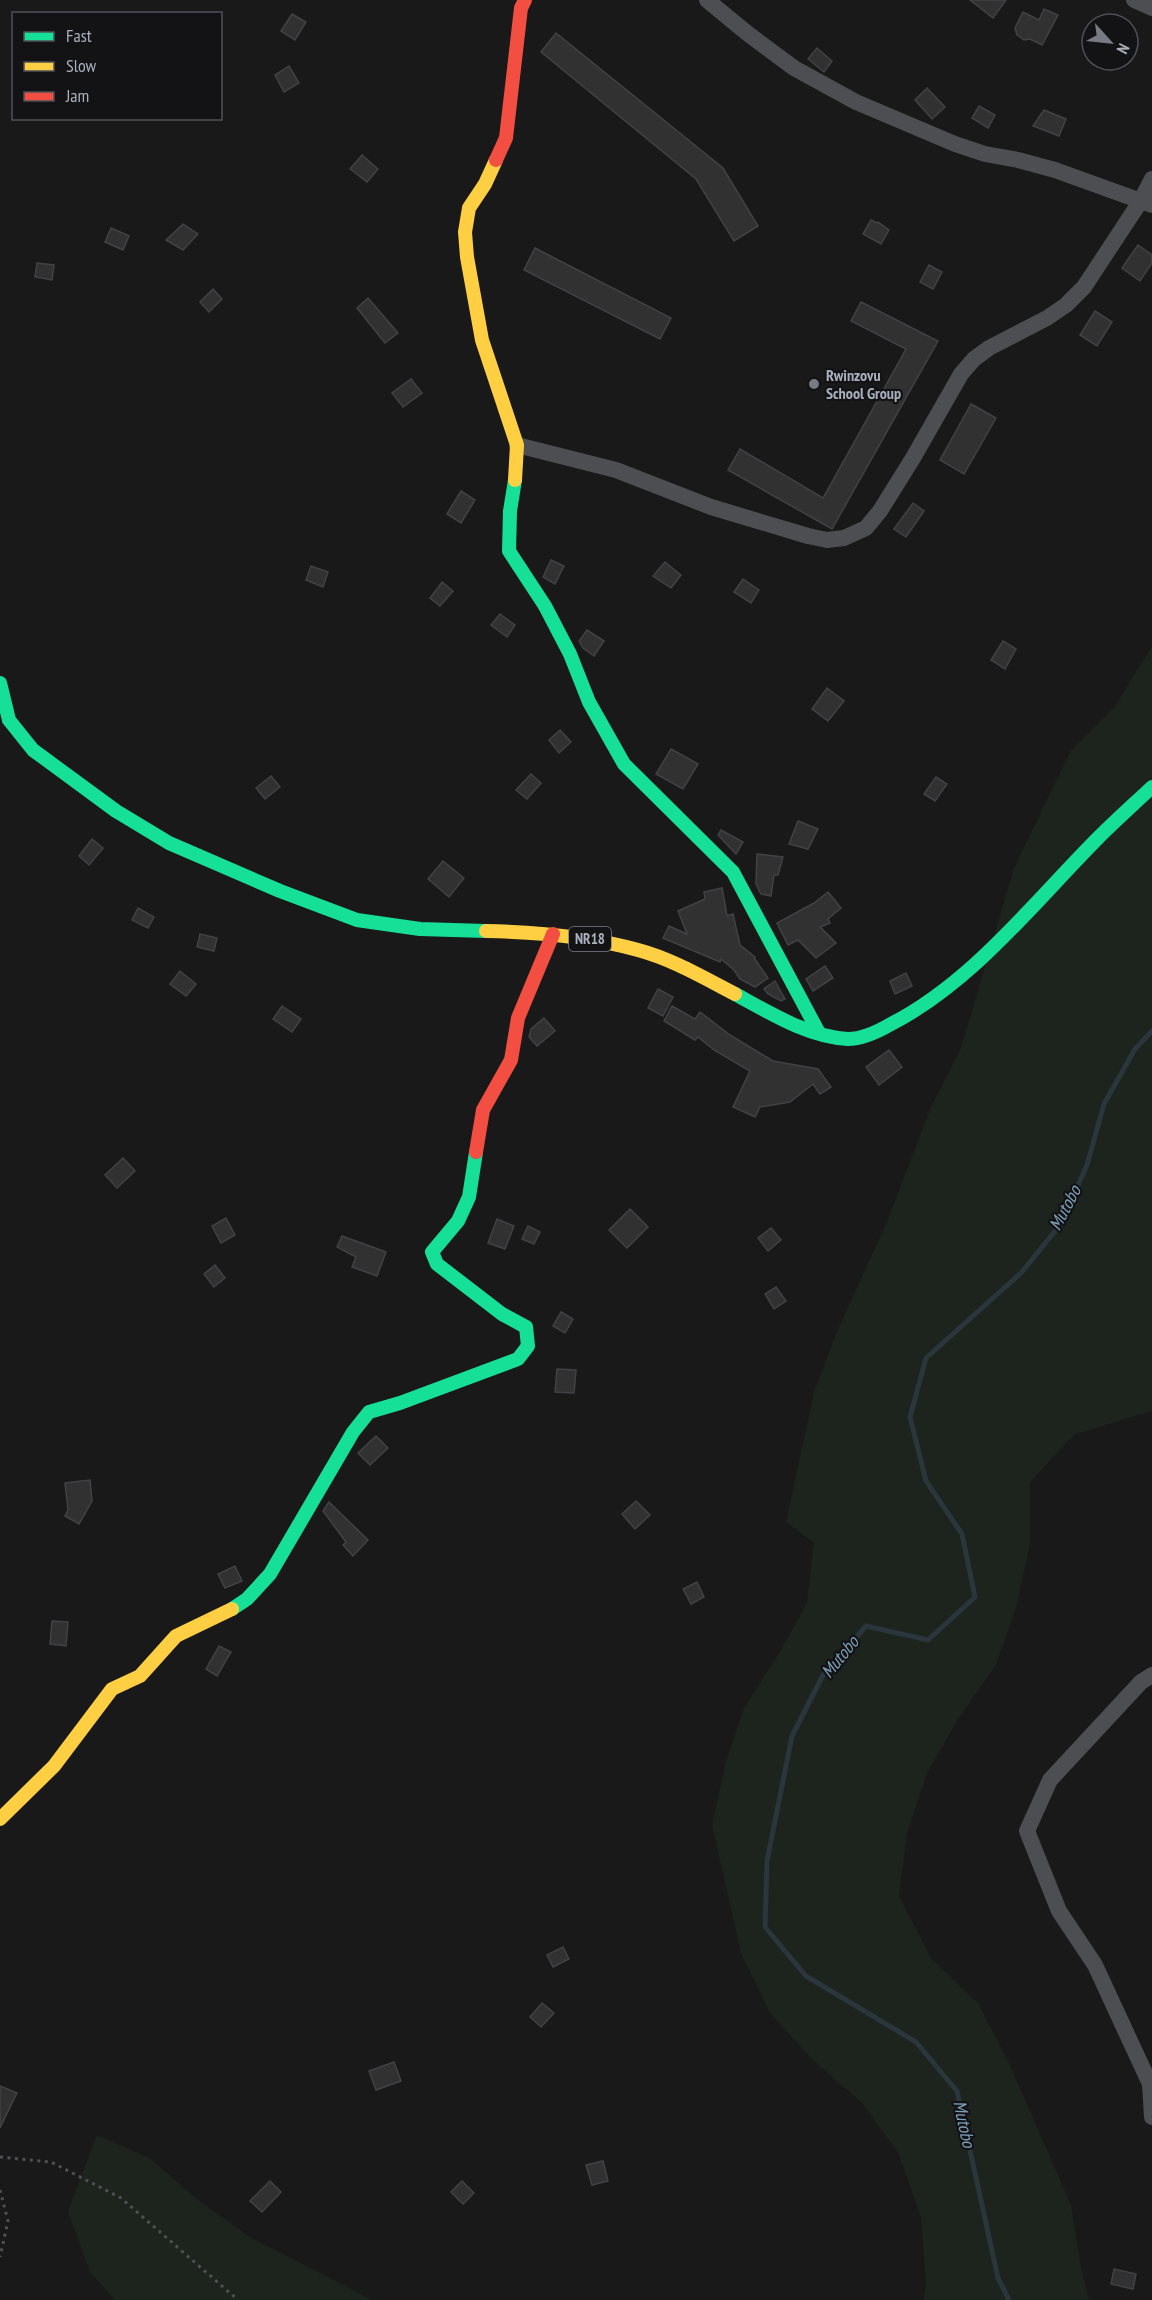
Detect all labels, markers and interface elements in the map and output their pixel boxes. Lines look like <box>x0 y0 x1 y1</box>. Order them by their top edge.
legend <box>12 12 222 120</box>
north arrow <box>1080 12 1140 72</box>
text: Fast <box>66 24 92 47</box>
text: N <box>1112 40 1134 57</box>
text: Slow <box>66 54 97 77</box>
text: Jam <box>65 84 89 107</box>
place label: Rwinzovu School Group <box>826 365 901 403</box>
marker: Rwinzovu School Group <box>807 377 821 391</box>
road number: NR18 <box>569 927 611 951</box>
water label: Mutobo <box>1043 1180 1086 1234</box>
water label: Mutobo <box>816 1630 864 1682</box>
water label: Mutobo <box>948 2098 981 2151</box>

